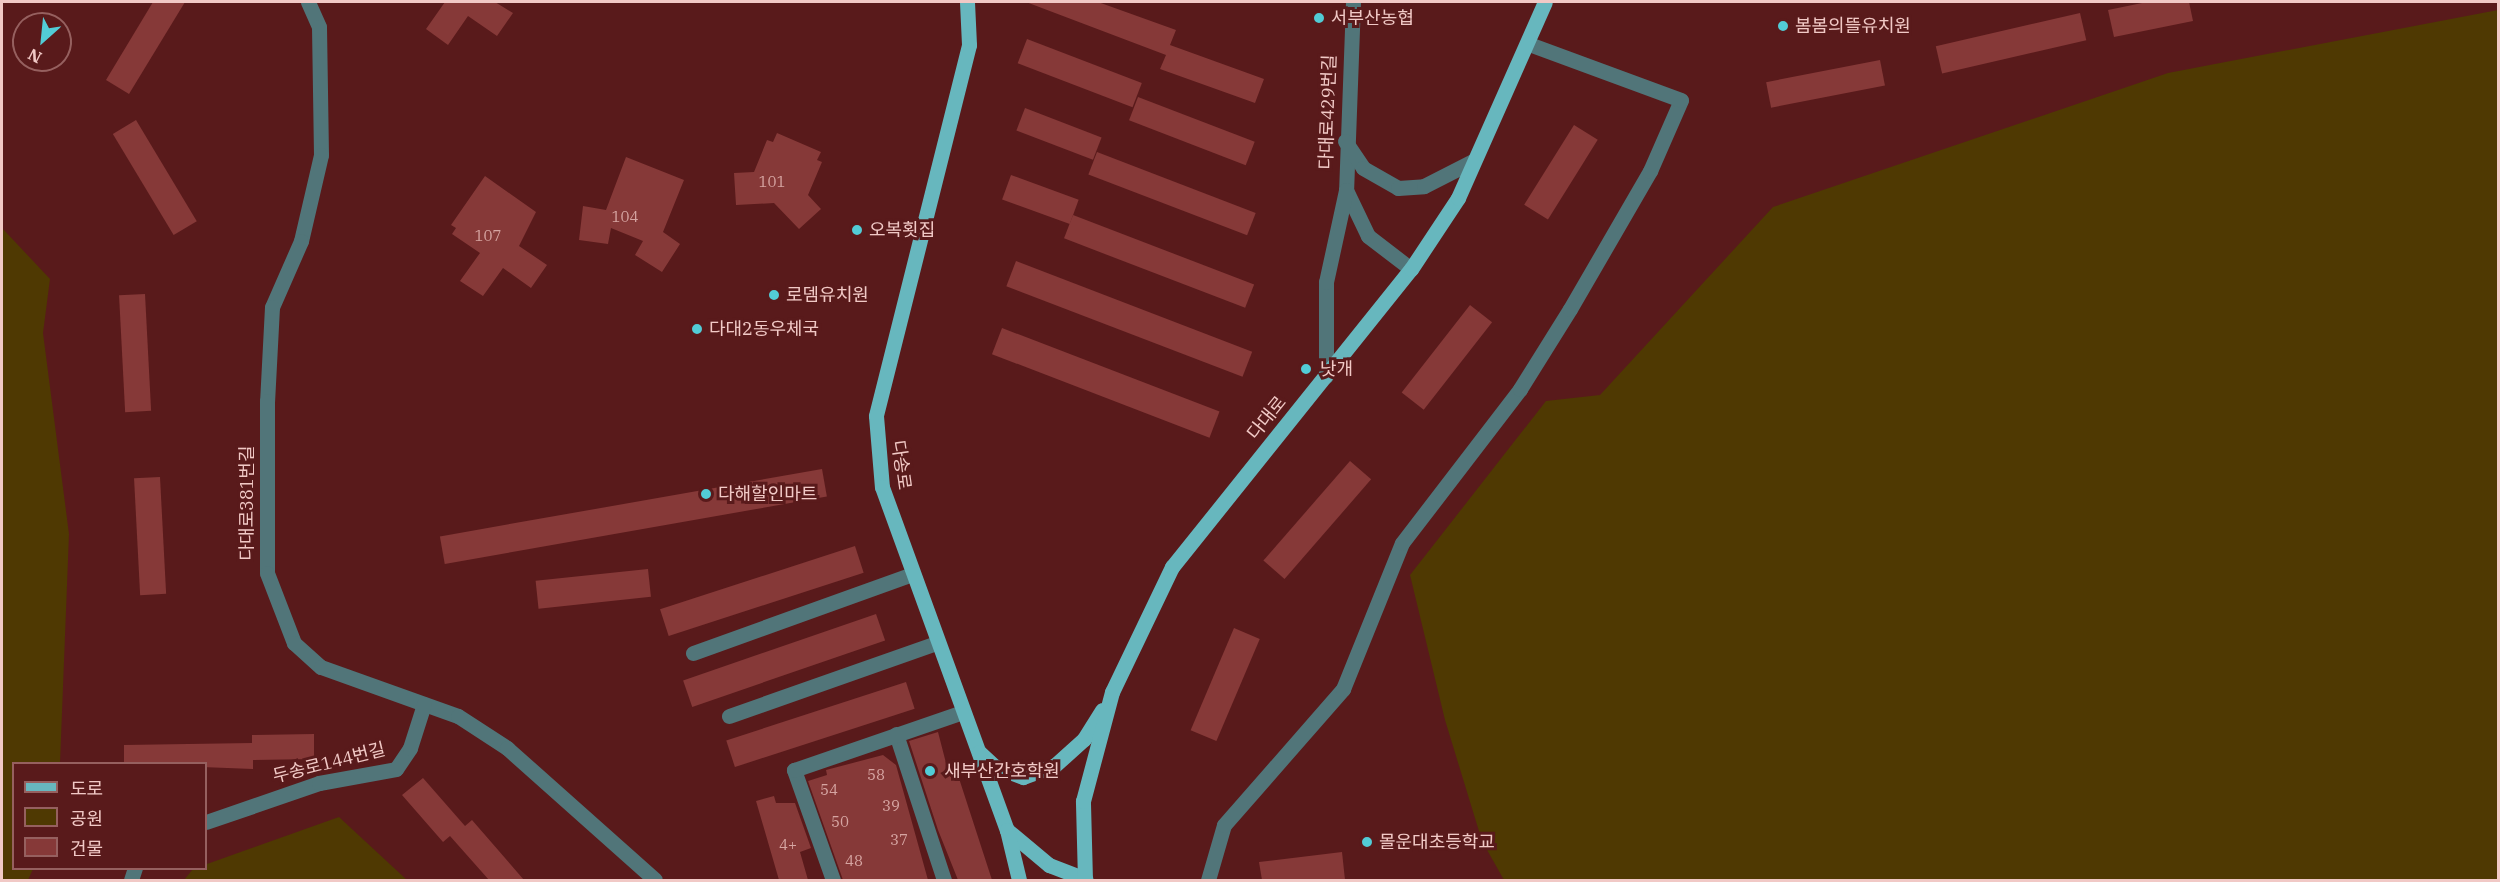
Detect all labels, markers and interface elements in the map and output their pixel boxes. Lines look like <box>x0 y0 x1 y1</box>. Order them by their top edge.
place label: 서부산농협 <box>1331 7 1414 29</box>
marker: 서부산농협 <box>1312 11 1326 25</box>
north arrow <box>12 12 72 72</box>
place label: 봄봄의뜰유치원 <box>1795 15 1911 37</box>
marker: 봄봄의뜰유치원 <box>1776 19 1790 33</box>
text: N <box>25 44 45 68</box>
street label: 다대로429번길 <box>1315 54 1341 170</box>
house number: 101 <box>759 173 785 191</box>
house number: 104 <box>612 208 638 226</box>
place label: 오복횟집 <box>869 219 935 241</box>
marker: 오복횟집 <box>850 223 864 237</box>
house number: 107 <box>475 227 501 245</box>
place label: 로뎀유치원 <box>786 284 869 306</box>
marker: 로뎀유치원 <box>767 288 781 302</box>
place label: 다대2동우체국 <box>709 318 819 340</box>
marker: 다대2동우체국 <box>690 322 704 336</box>
place label: 낫개 <box>1320 358 1353 380</box>
marker: 낫개 <box>1297 360 1315 378</box>
street label: 다대로 <box>1243 392 1291 444</box>
street label: 다송로 <box>887 439 915 491</box>
street label: 다대로381번길 <box>236 445 258 561</box>
place label: 다해할인마트 <box>718 483 817 505</box>
marker: 다해할인마트 <box>699 487 713 501</box>
street label: 두송로144번길 <box>270 739 388 787</box>
place label: 새부산간호학원 <box>944 760 1060 782</box>
legend <box>12 762 207 870</box>
marker: 새부산간호학원 <box>921 762 939 780</box>
house number: 58 <box>867 766 885 784</box>
text: 도로 <box>70 777 103 800</box>
house number: 54 <box>820 781 838 799</box>
house number: 39 <box>882 797 900 815</box>
text: 공원 <box>70 807 103 830</box>
house number: 50 <box>831 813 849 831</box>
house number: 37 <box>890 831 908 849</box>
place label: 몰운대초등학교 <box>1379 831 1495 853</box>
marker: 몰운대초등학교 <box>1360 835 1374 849</box>
house number: 4+ <box>779 836 797 854</box>
text: 건물 <box>70 837 103 860</box>
house number: 48 <box>845 852 863 870</box>

